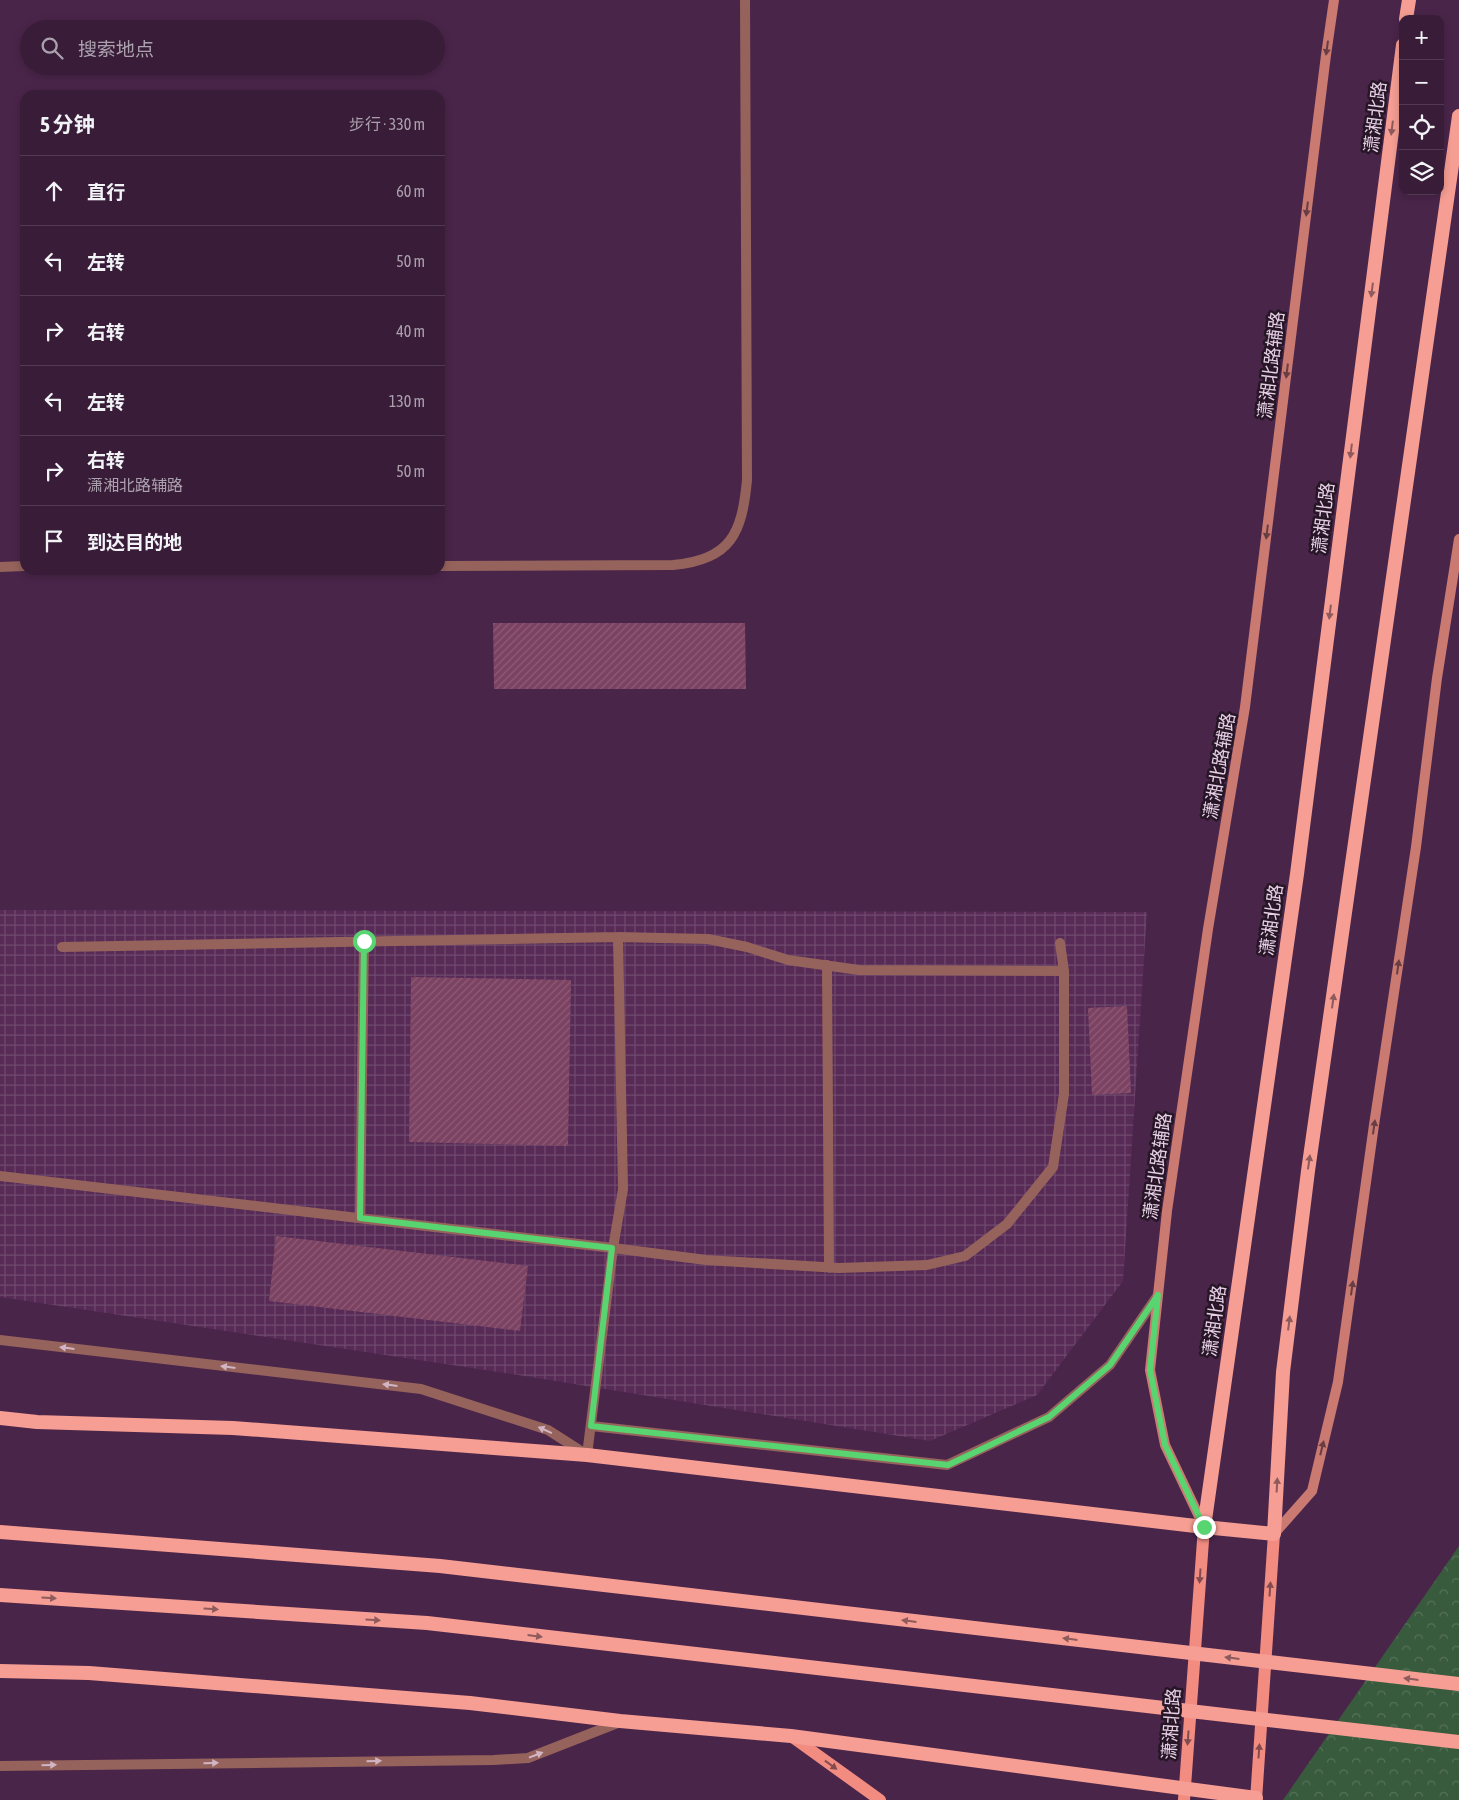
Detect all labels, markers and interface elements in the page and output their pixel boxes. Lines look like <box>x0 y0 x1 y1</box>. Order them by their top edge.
map controls <box>1399 15 1444 195</box>
button: + <box>1399 15 1444 60</box>
search box <box>20 20 445 75</box>
icon: search <box>38 34 66 62</box>
text: 搜索地点 <box>78 38 154 60</box>
one-way arrow <box>1323 41 1331 57</box>
button: − <box>1399 60 1444 105</box>
street label: 潇湘北路 <box>1360 80 1390 154</box>
button: locate <box>1399 105 1444 150</box>
text: 5 分钟 <box>40 112 95 136</box>
text: 步行 · 330 m <box>349 115 425 133</box>
one-way arrow <box>1388 121 1396 137</box>
button: layers <box>1399 150 1444 195</box>
icon: ahead <box>40 177 68 205</box>
text: 直行 <box>87 181 125 203</box>
text: 60 m <box>396 182 425 200</box>
one-way arrow <box>1303 202 1311 218</box>
icon: left <box>40 247 68 275</box>
text: 左转 <box>87 251 125 273</box>
text: 50 m <box>396 252 425 270</box>
one-way arrow <box>1367 282 1375 298</box>
street label: 潇湘北路辅路 <box>1254 310 1288 420</box>
icon: right <box>40 317 68 345</box>
text: 右转 <box>87 321 125 343</box>
text: 40 m <box>396 322 425 340</box>
one-way arrow <box>1283 363 1291 379</box>
icon: left <box>40 387 68 415</box>
text: 左转 <box>87 391 125 413</box>
text: 130 m <box>389 392 425 410</box>
one-way arrow <box>1347 443 1355 459</box>
text: 右转 <box>87 449 125 471</box>
icon: right <box>40 457 68 485</box>
text: 50 m <box>396 462 425 480</box>
text: 潇湘北路辅路 <box>87 476 183 494</box>
street label: 潇湘北路 <box>1308 481 1338 555</box>
one-way arrow <box>1263 524 1271 540</box>
icon: arrive <box>40 527 68 555</box>
text: 到达目的地 <box>87 531 182 553</box>
one-way arrow <box>1326 604 1334 620</box>
street label: 潇湘北路辅路 <box>1199 711 1239 821</box>
street label: 潇湘北路 <box>1256 883 1286 957</box>
route start <box>353 930 376 953</box>
one-way arrow <box>1394 958 1402 974</box>
one-way arrow <box>1329 993 1337 1009</box>
street label: 潇湘北路辅路 <box>1139 1111 1175 1221</box>
one-way arrow <box>1370 1119 1378 1135</box>
one-way arrow <box>1306 1154 1314 1170</box>
one-way arrow <box>1348 1280 1356 1296</box>
street label: 潇湘北路 <box>1199 1284 1229 1358</box>
one-way arrow <box>1286 1315 1294 1331</box>
one-way arrow <box>59 1344 75 1352</box>
one-way arrow <box>220 1363 236 1371</box>
one-way arrow <box>381 1381 397 1389</box>
one-way arrow <box>538 1425 552 1433</box>
one-way arrow <box>1318 1440 1326 1455</box>
one-way arrow <box>1274 1477 1282 1493</box>
route end <box>1193 1516 1216 1539</box>
one-way arrow <box>1196 1568 1204 1584</box>
one-way arrow <box>1267 1581 1275 1597</box>
one-way arrow <box>41 1594 57 1602</box>
one-way arrow <box>203 1605 219 1613</box>
one-way arrow <box>365 1616 381 1624</box>
one-way arrow <box>901 1617 917 1625</box>
one-way arrow <box>527 1632 543 1640</box>
one-way arrow <box>1062 1635 1078 1643</box>
one-way arrow <box>1223 1654 1239 1662</box>
one-way arrow <box>1402 1675 1418 1683</box>
street label: 潇湘北路 <box>1158 1687 1184 1761</box>
one-way arrow <box>1184 1730 1192 1746</box>
one-way arrow <box>1255 1743 1263 1759</box>
one-way arrow <box>528 1751 543 1758</box>
one-way arrow <box>366 1757 382 1765</box>
one-way arrow <box>203 1759 219 1767</box>
one-way arrow <box>824 1760 838 1770</box>
one-way arrow <box>41 1761 57 1769</box>

